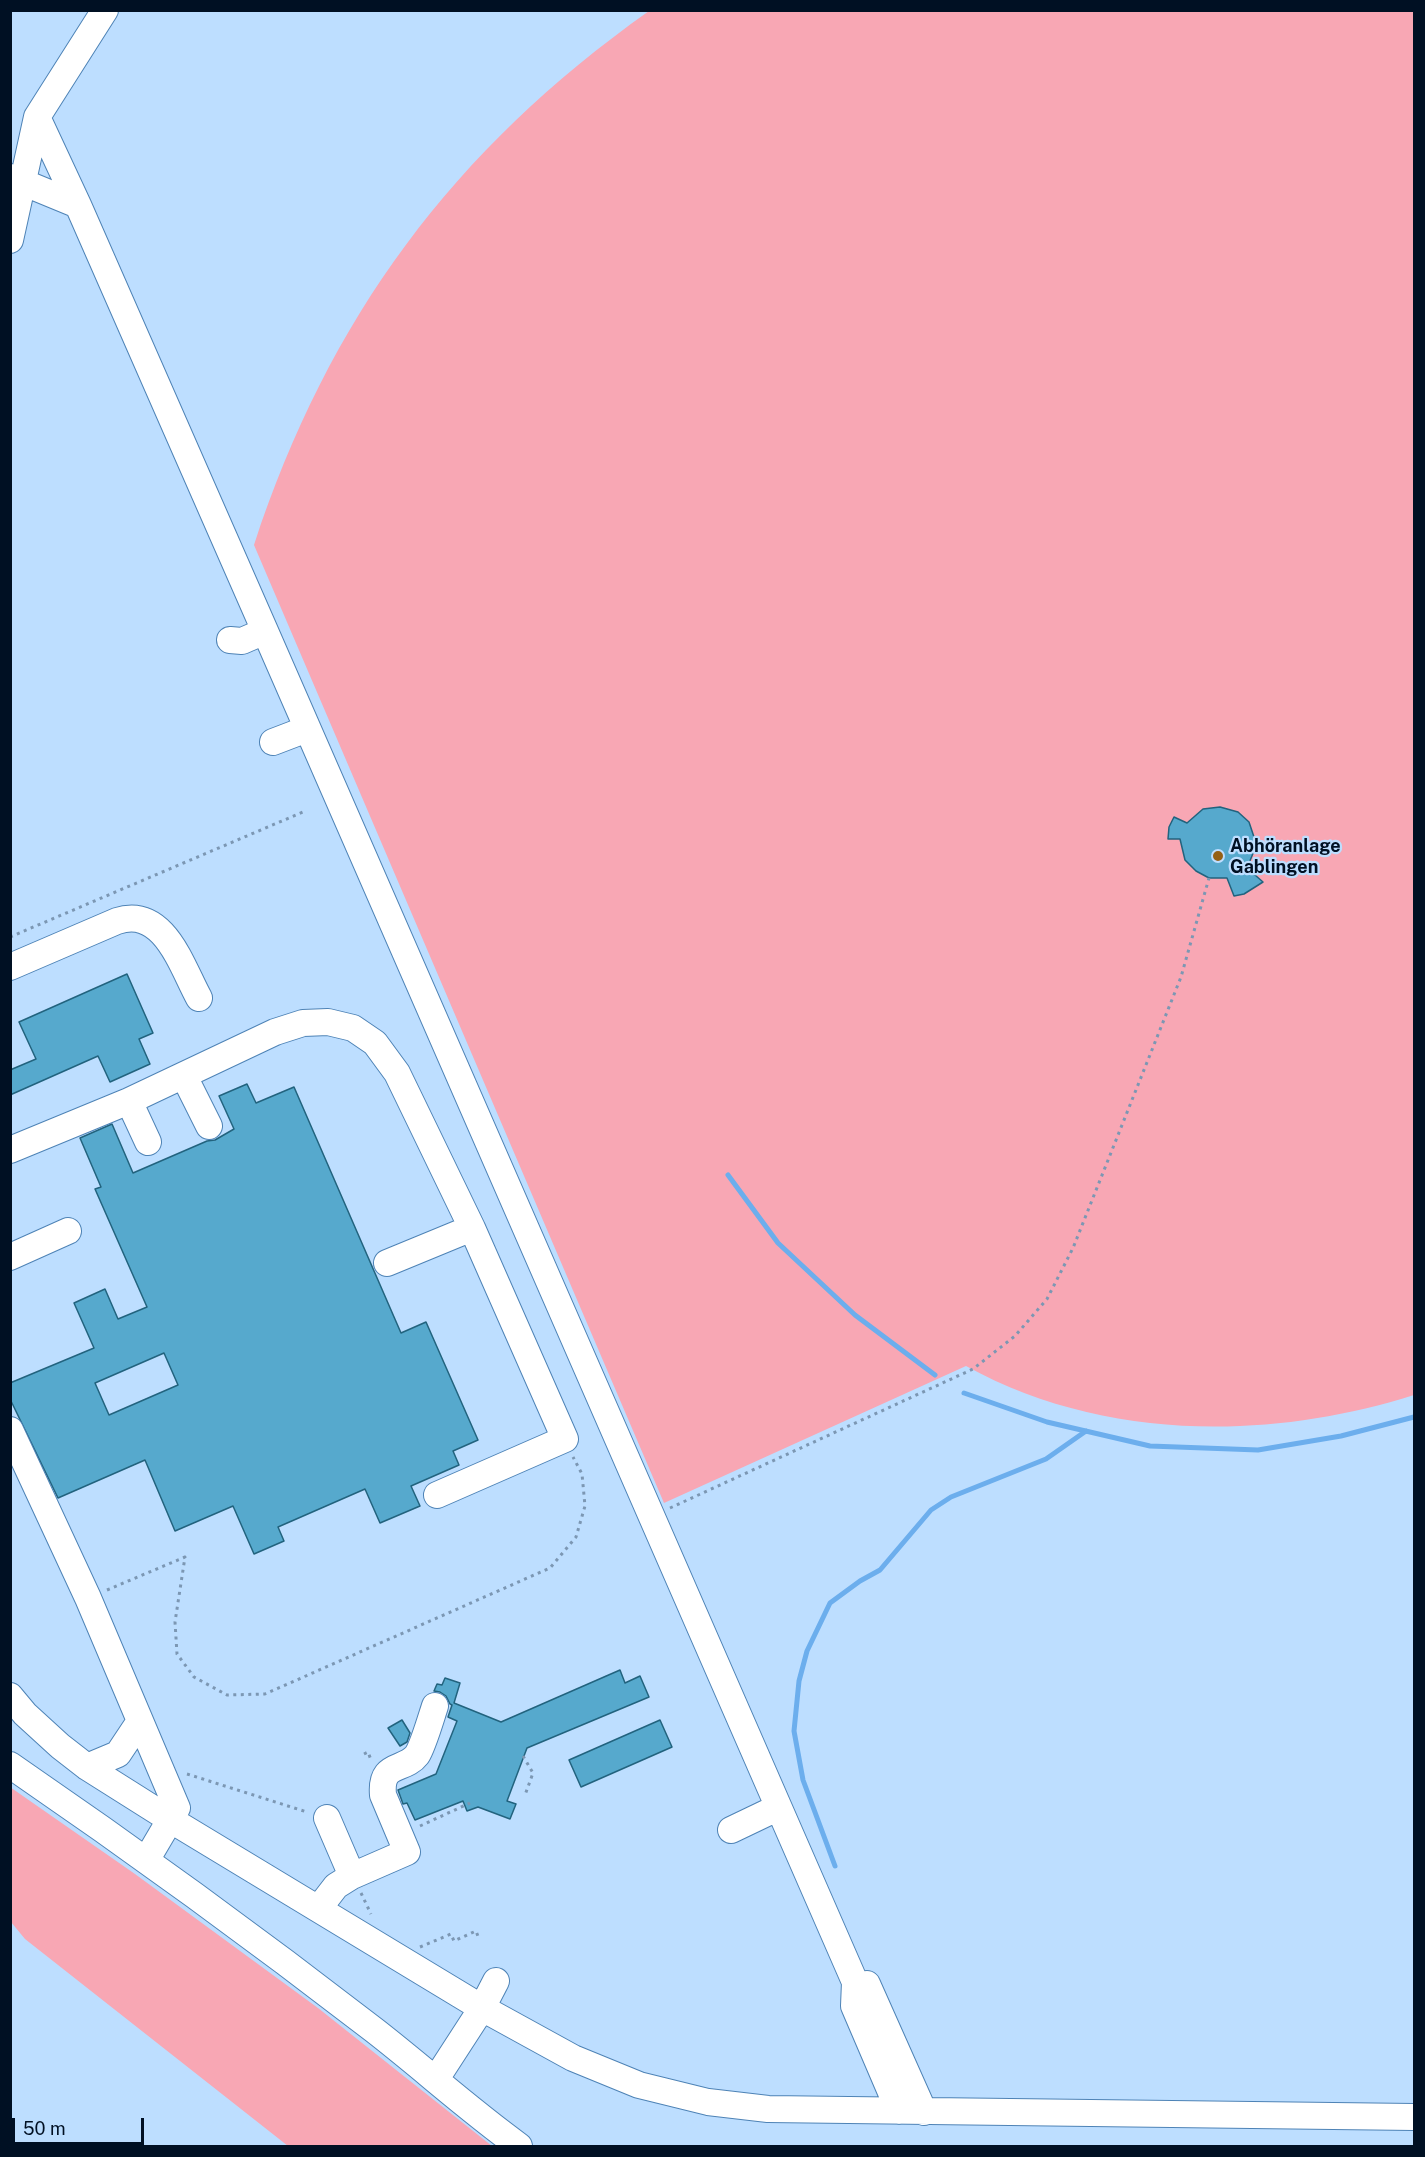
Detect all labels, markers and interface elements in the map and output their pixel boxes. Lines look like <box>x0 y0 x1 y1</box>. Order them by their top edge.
place label: Abhöranlage Gablingen <box>1230 835 1341 878</box>
marker: Abhöranlage Gablingen <box>1211 849 1225 863</box>
scale bar <box>15 2106 147 2144</box>
text: 50 m <box>23 2118 66 2139</box>

